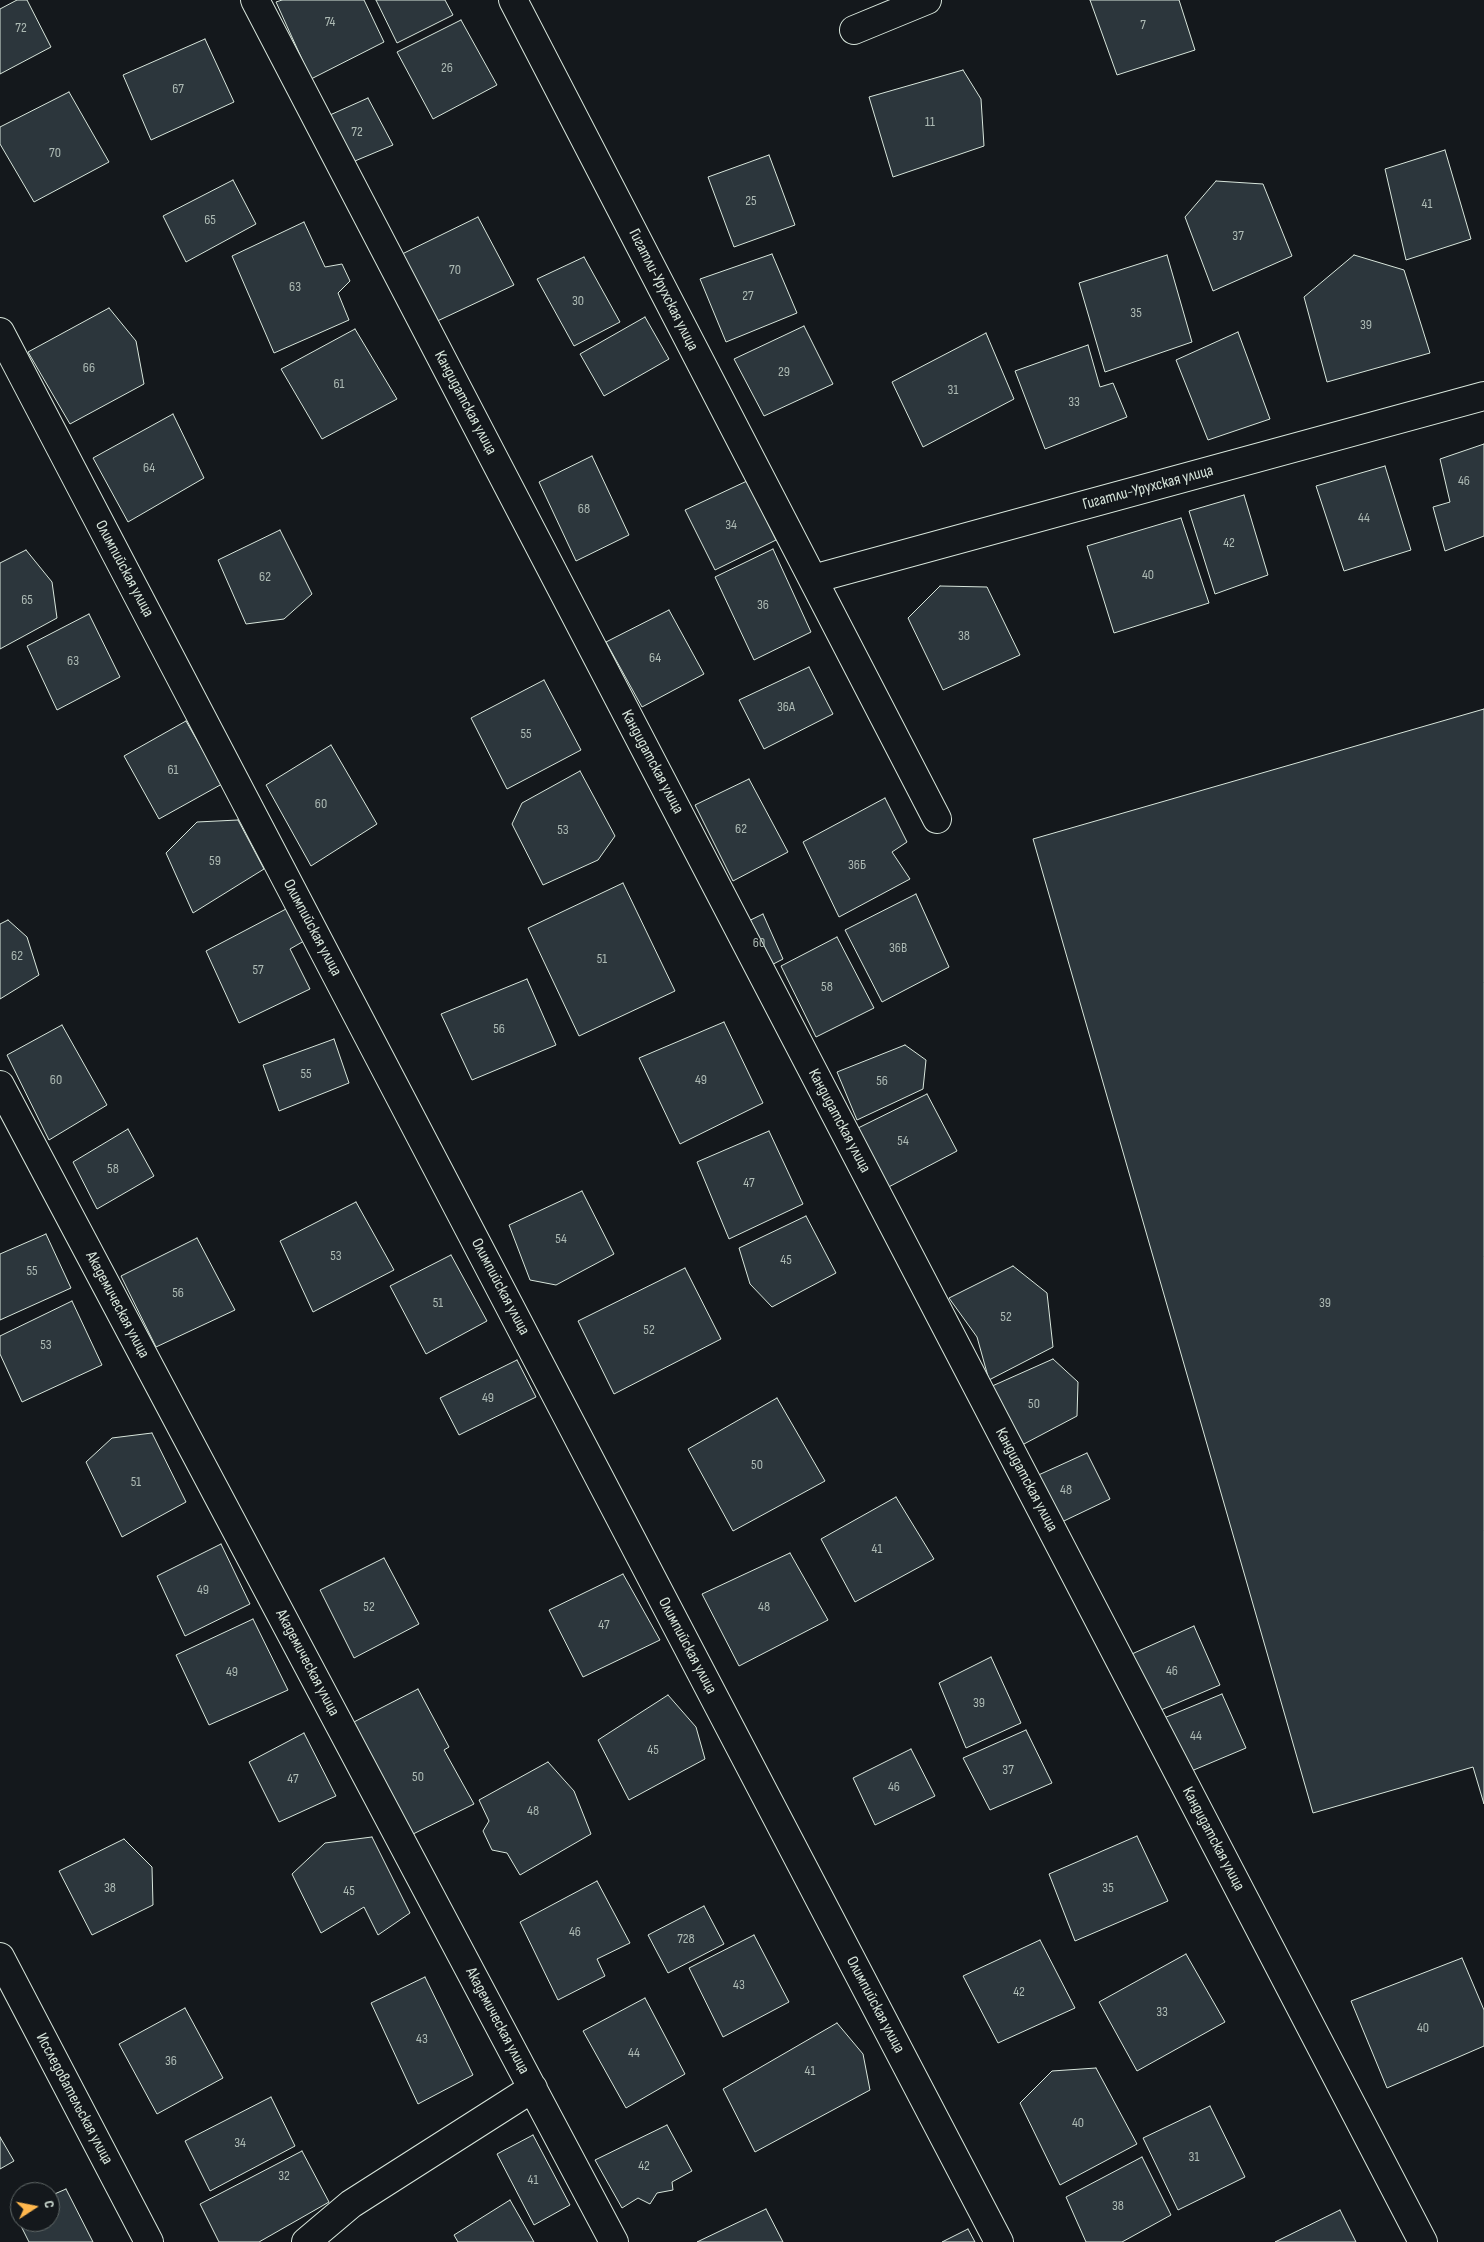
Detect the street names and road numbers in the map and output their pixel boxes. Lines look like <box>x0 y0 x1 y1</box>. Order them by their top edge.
street label: Гигатли-Урухская улица <box>624 226 702 354</box>
street label: Кандидатская улица <box>430 348 500 458</box>
street label: Гигатли-Урухская улица <box>1081 461 1215 515</box>
street label: Олимпийская улица <box>90 517 158 621</box>
street label: Кандидатская улица <box>617 707 687 817</box>
street label: Олимпийская улица <box>278 876 346 980</box>
street label: Кандидатская улица <box>804 1066 874 1176</box>
street label: Олимпийская улица <box>466 1235 534 1339</box>
street label: Академическая улица <box>81 1248 153 1362</box>
street label: Кандидатская улица <box>991 1425 1061 1535</box>
street label: Олимпийская улица <box>653 1594 721 1698</box>
street label: Академическая улица <box>271 1606 343 1720</box>
street label: Кандидатская улица <box>1178 1784 1248 1894</box>
street label: Олимпийская улица <box>841 1953 909 2057</box>
street label: Академическая улица <box>461 1964 533 2078</box>
street label: Исследовательская улица <box>31 2030 117 2168</box>

